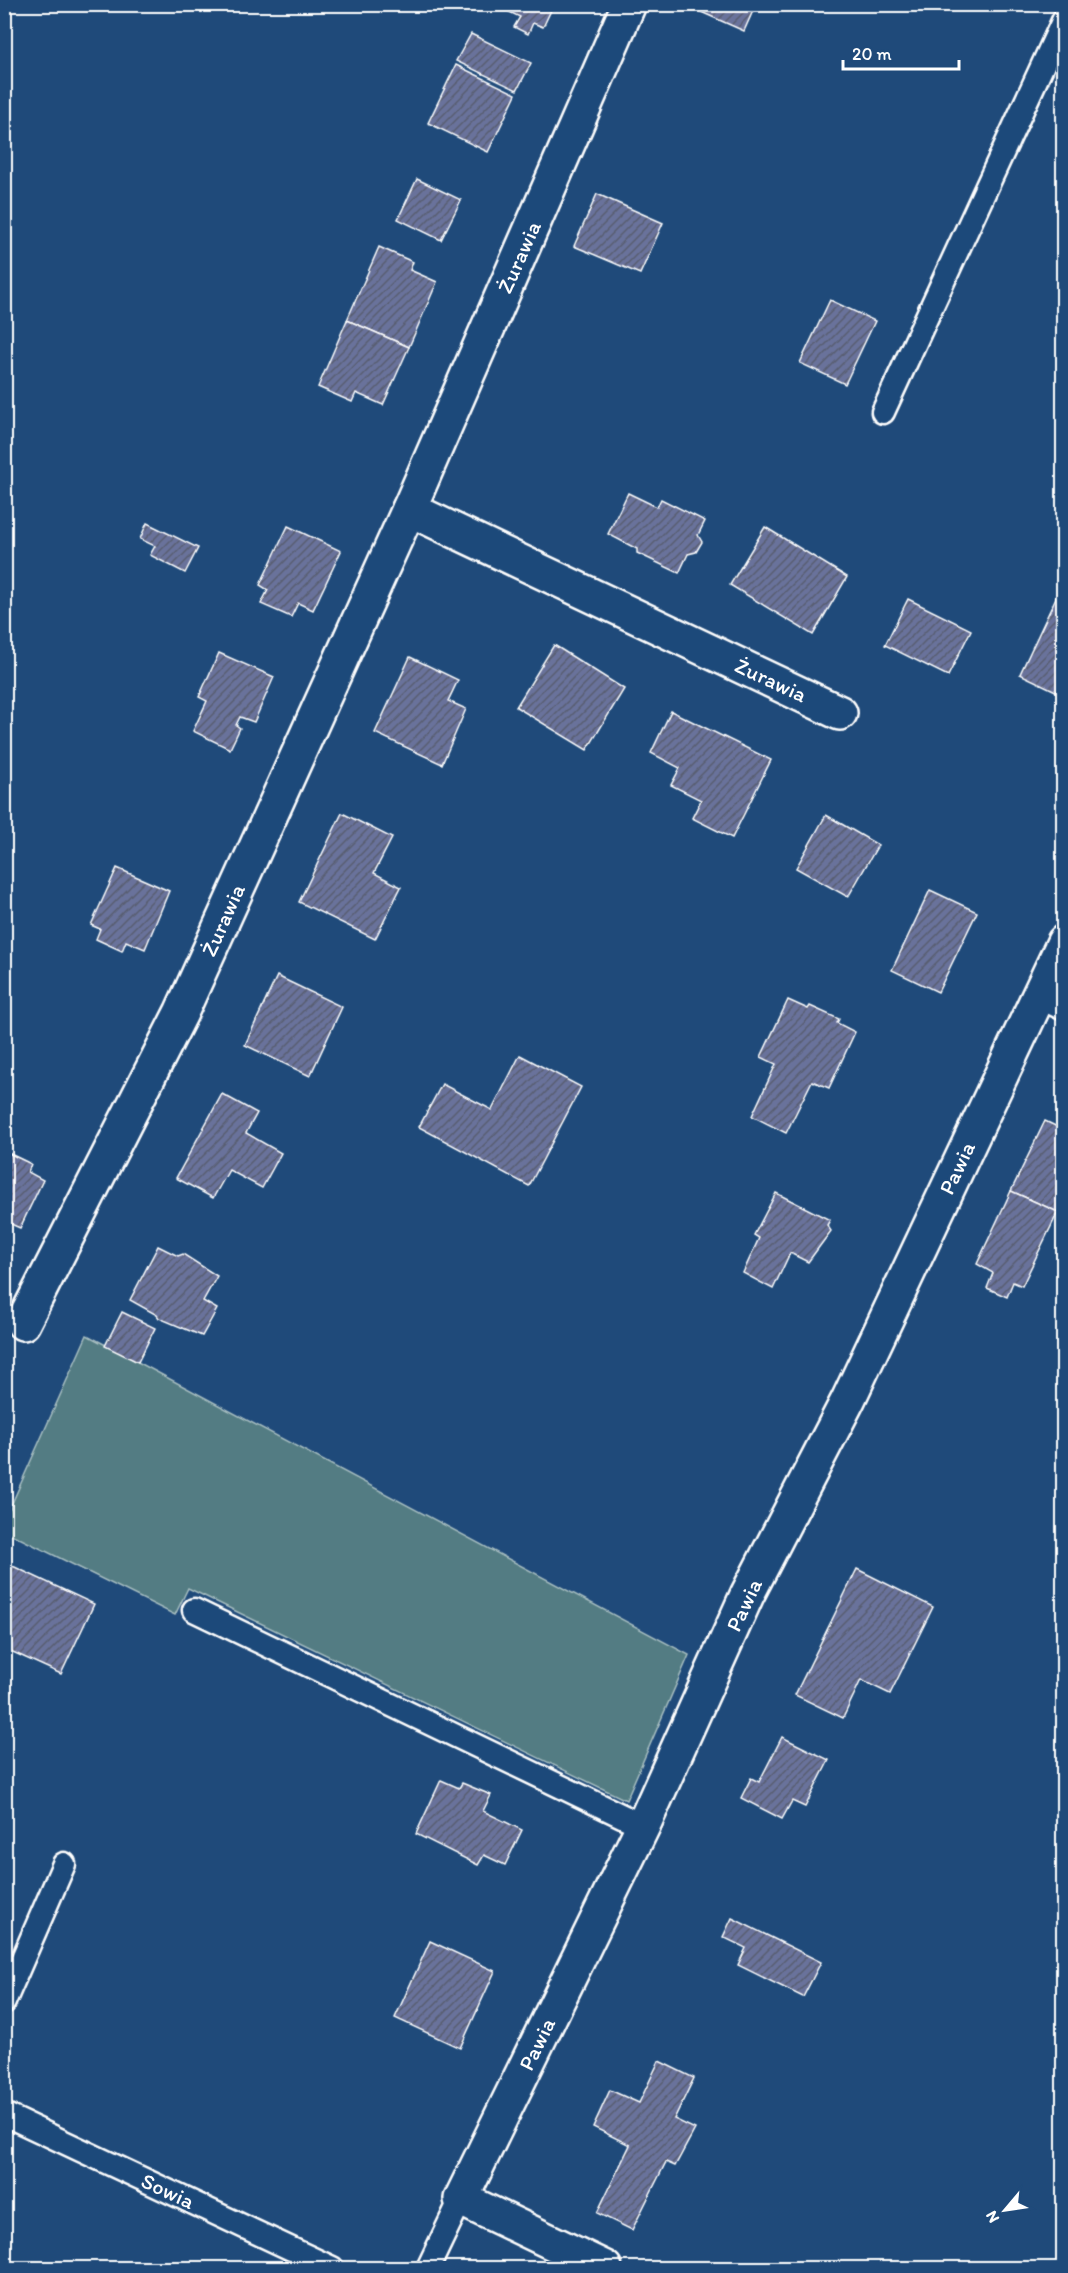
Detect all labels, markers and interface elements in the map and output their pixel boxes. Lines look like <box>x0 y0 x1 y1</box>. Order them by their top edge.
scale bar <box>843 33 958 71</box>
text: 20 m <box>852 43 892 65</box>
street label: Żurawia <box>491 216 547 297</box>
street label: Żurawia <box>731 652 812 709</box>
street label: Żurawia <box>195 879 251 960</box>
street label: Pawia <box>933 1137 981 1199</box>
street label: Pawia <box>720 1574 768 1636</box>
street label: Pawia <box>513 2013 562 2075</box>
street label: Sowia <box>137 2167 199 2215</box>
north arrow <box>975 2180 1035 2240</box>
text: N <box>981 2208 1003 2226</box>

